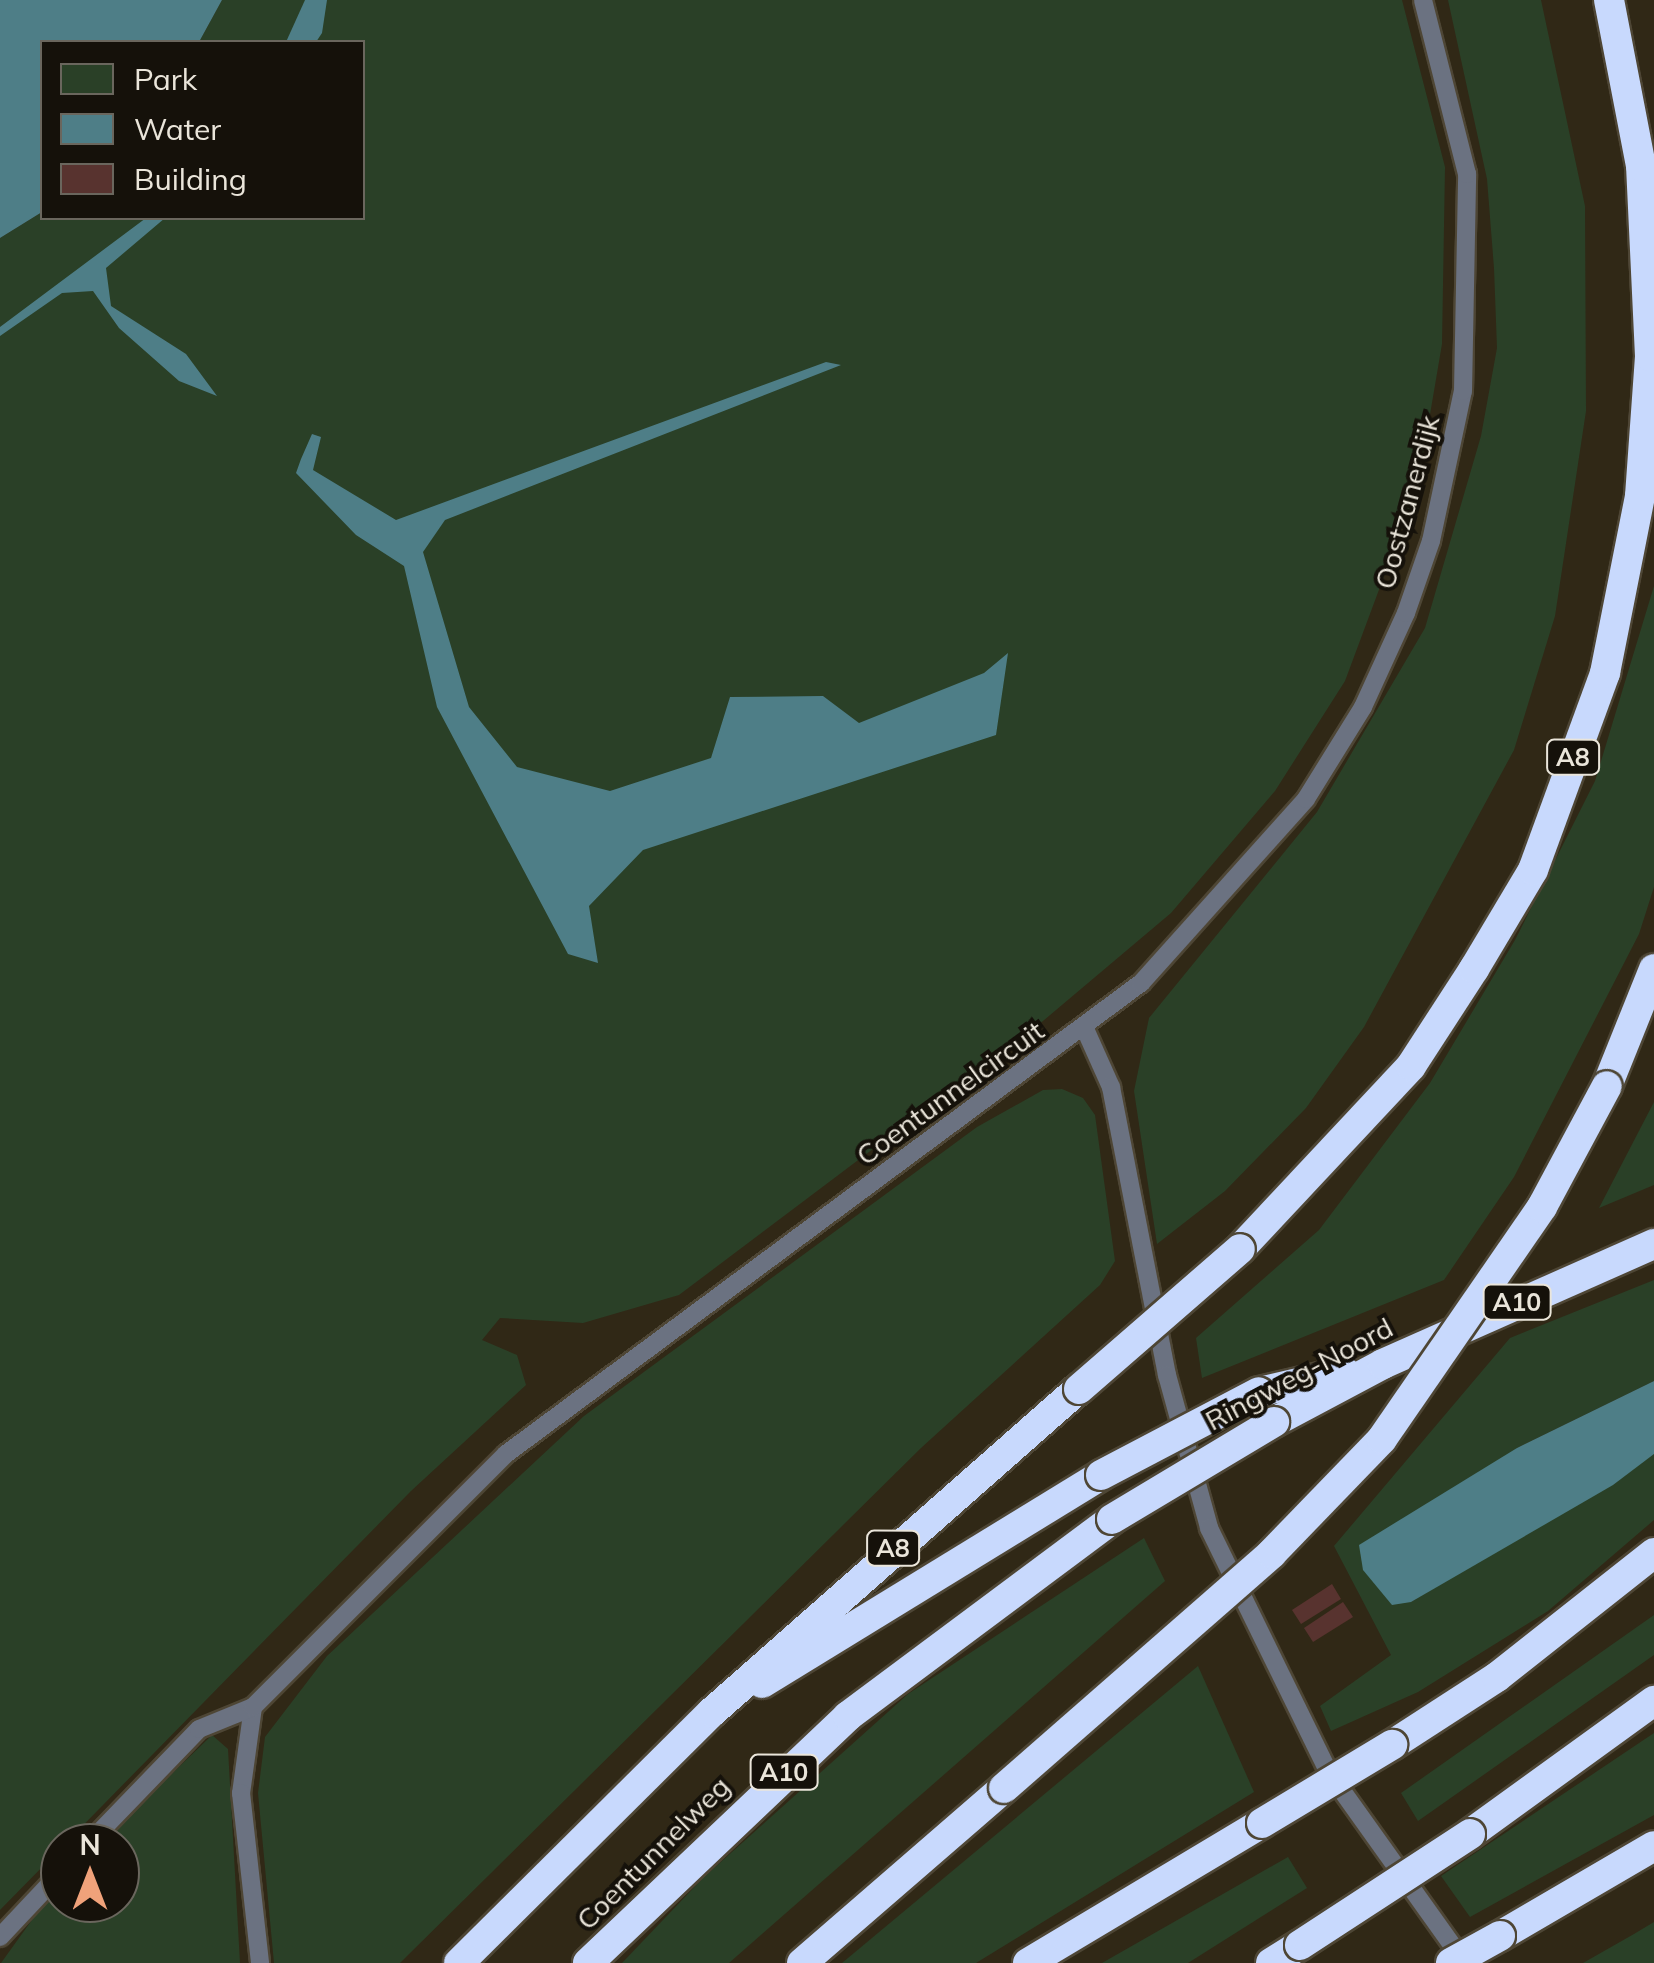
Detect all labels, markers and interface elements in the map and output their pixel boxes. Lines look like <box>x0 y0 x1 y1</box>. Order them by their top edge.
legend <box>40 40 365 220</box>
text: Park <box>134 60 197 98</box>
text: Water <box>134 110 221 148</box>
text: Building <box>134 160 247 198</box>
street label: Oostzanerdijk <box>1368 411 1446 593</box>
road number: A8 <box>1546 737 1600 777</box>
street label: Coentunnelcircuit <box>850 1014 1050 1172</box>
road number: A10 <box>1482 1282 1552 1322</box>
street label: Ringweg-Noord <box>1200 1311 1398 1437</box>
road number: A8 <box>866 1528 920 1568</box>
road number: A10 <box>749 1752 819 1792</box>
street label: Coentunnelweg <box>569 1769 737 1937</box>
north arrow <box>40 1823 140 1923</box>
text: N <box>79 1827 101 1862</box>

